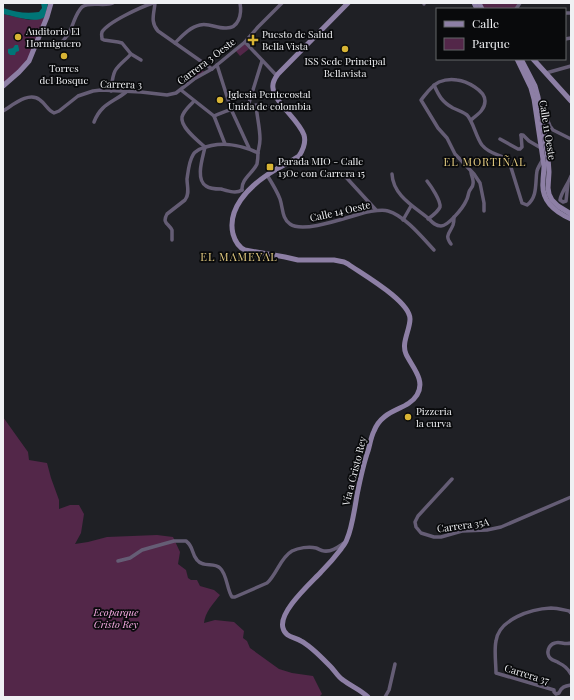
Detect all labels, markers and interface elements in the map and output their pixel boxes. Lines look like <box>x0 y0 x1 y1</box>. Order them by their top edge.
legend <box>436 8 566 60</box>
text: Calle <box>472 15 499 31</box>
place label: Auditorio El Hormiguero <box>25 24 82 50</box>
place label: Puesto de Salud Bella Vista <box>262 27 333 53</box>
marker: Auditorio El Hormiguero <box>13 32 23 42</box>
street label: Carrera 3 Oeste <box>174 34 238 88</box>
marker: Puesto de Salud Bella Vista <box>247 34 259 46</box>
text: Parque <box>472 35 510 51</box>
marker: ISS Sede Principal Bellavista <box>340 44 350 54</box>
marker: Torres del Bosque <box>59 51 69 61</box>
place label: ISS Sede Principal Bellavista <box>304 54 386 80</box>
place label: Torres del Bosque <box>40 61 88 87</box>
street label: Carrera 3 <box>100 77 143 91</box>
place label: Iglesia Pentecostal Unida de colombia <box>228 87 311 113</box>
marker: Iglesia Pentecostal Unida de colombia <box>215 95 225 105</box>
street label: Calle 11 Oeste <box>536 99 560 161</box>
place label: Parada MIO - Calle 13Oe con Carrera 15 <box>278 154 365 180</box>
district label: EL MORTIÑAL <box>444 154 526 169</box>
marker: Parada MIO - Calle 13Oe con Carrera 15 <box>265 162 275 172</box>
street label: Calle 14 Oeste <box>308 197 372 225</box>
district label: EL MAMEYAL <box>200 249 278 264</box>
place label: Pizzeria la curva <box>416 404 452 430</box>
marker: Pizzeria la curva <box>403 412 413 422</box>
street label: Vía a Cristo Rey <box>338 435 369 508</box>
street label: Carrera 35A <box>436 514 491 536</box>
park label: Ecoparque Cristo Rey <box>92 605 139 631</box>
street label: Carrera 37 <box>503 661 551 687</box>

